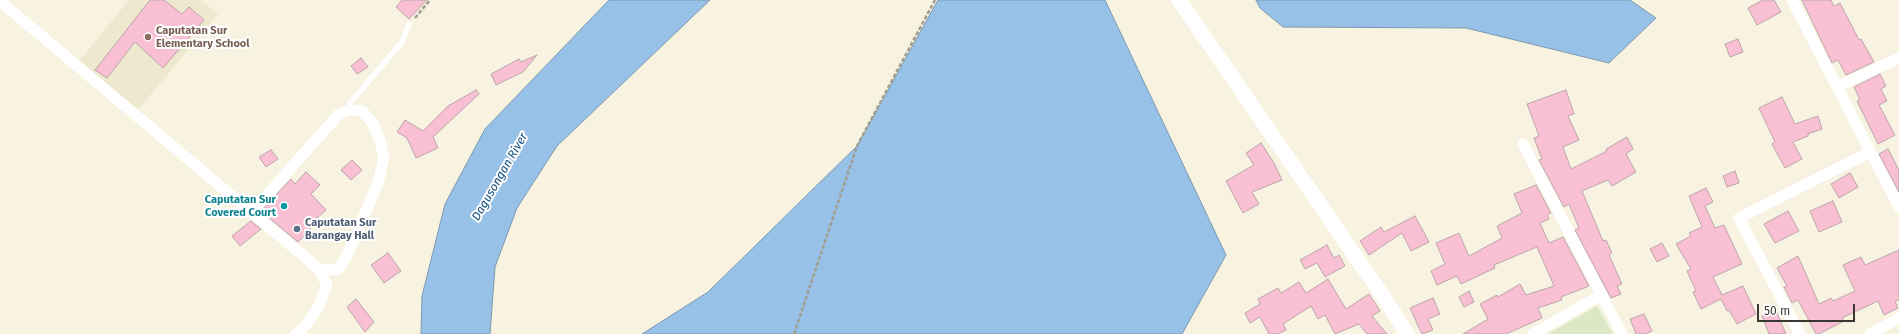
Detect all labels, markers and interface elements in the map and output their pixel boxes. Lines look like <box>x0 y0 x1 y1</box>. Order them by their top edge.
place label: Caputatan Sur Elementary School <box>156 24 250 50</box>
marker: Caputatan Sur Elementary School <box>143 32 153 42</box>
water label: Dagusongan River <box>469 131 531 223</box>
place label: Caputatan Sur Covered Court <box>205 193 276 219</box>
marker: Caputatan Sur Covered Court <box>279 201 289 211</box>
place label: Caputatan Sur Barangay Hall <box>305 216 376 242</box>
marker: Caputatan Sur Barangay Hall <box>292 224 302 234</box>
scale bar <box>1759 296 1857 322</box>
text: 50 m <box>1764 304 1790 318</box>

